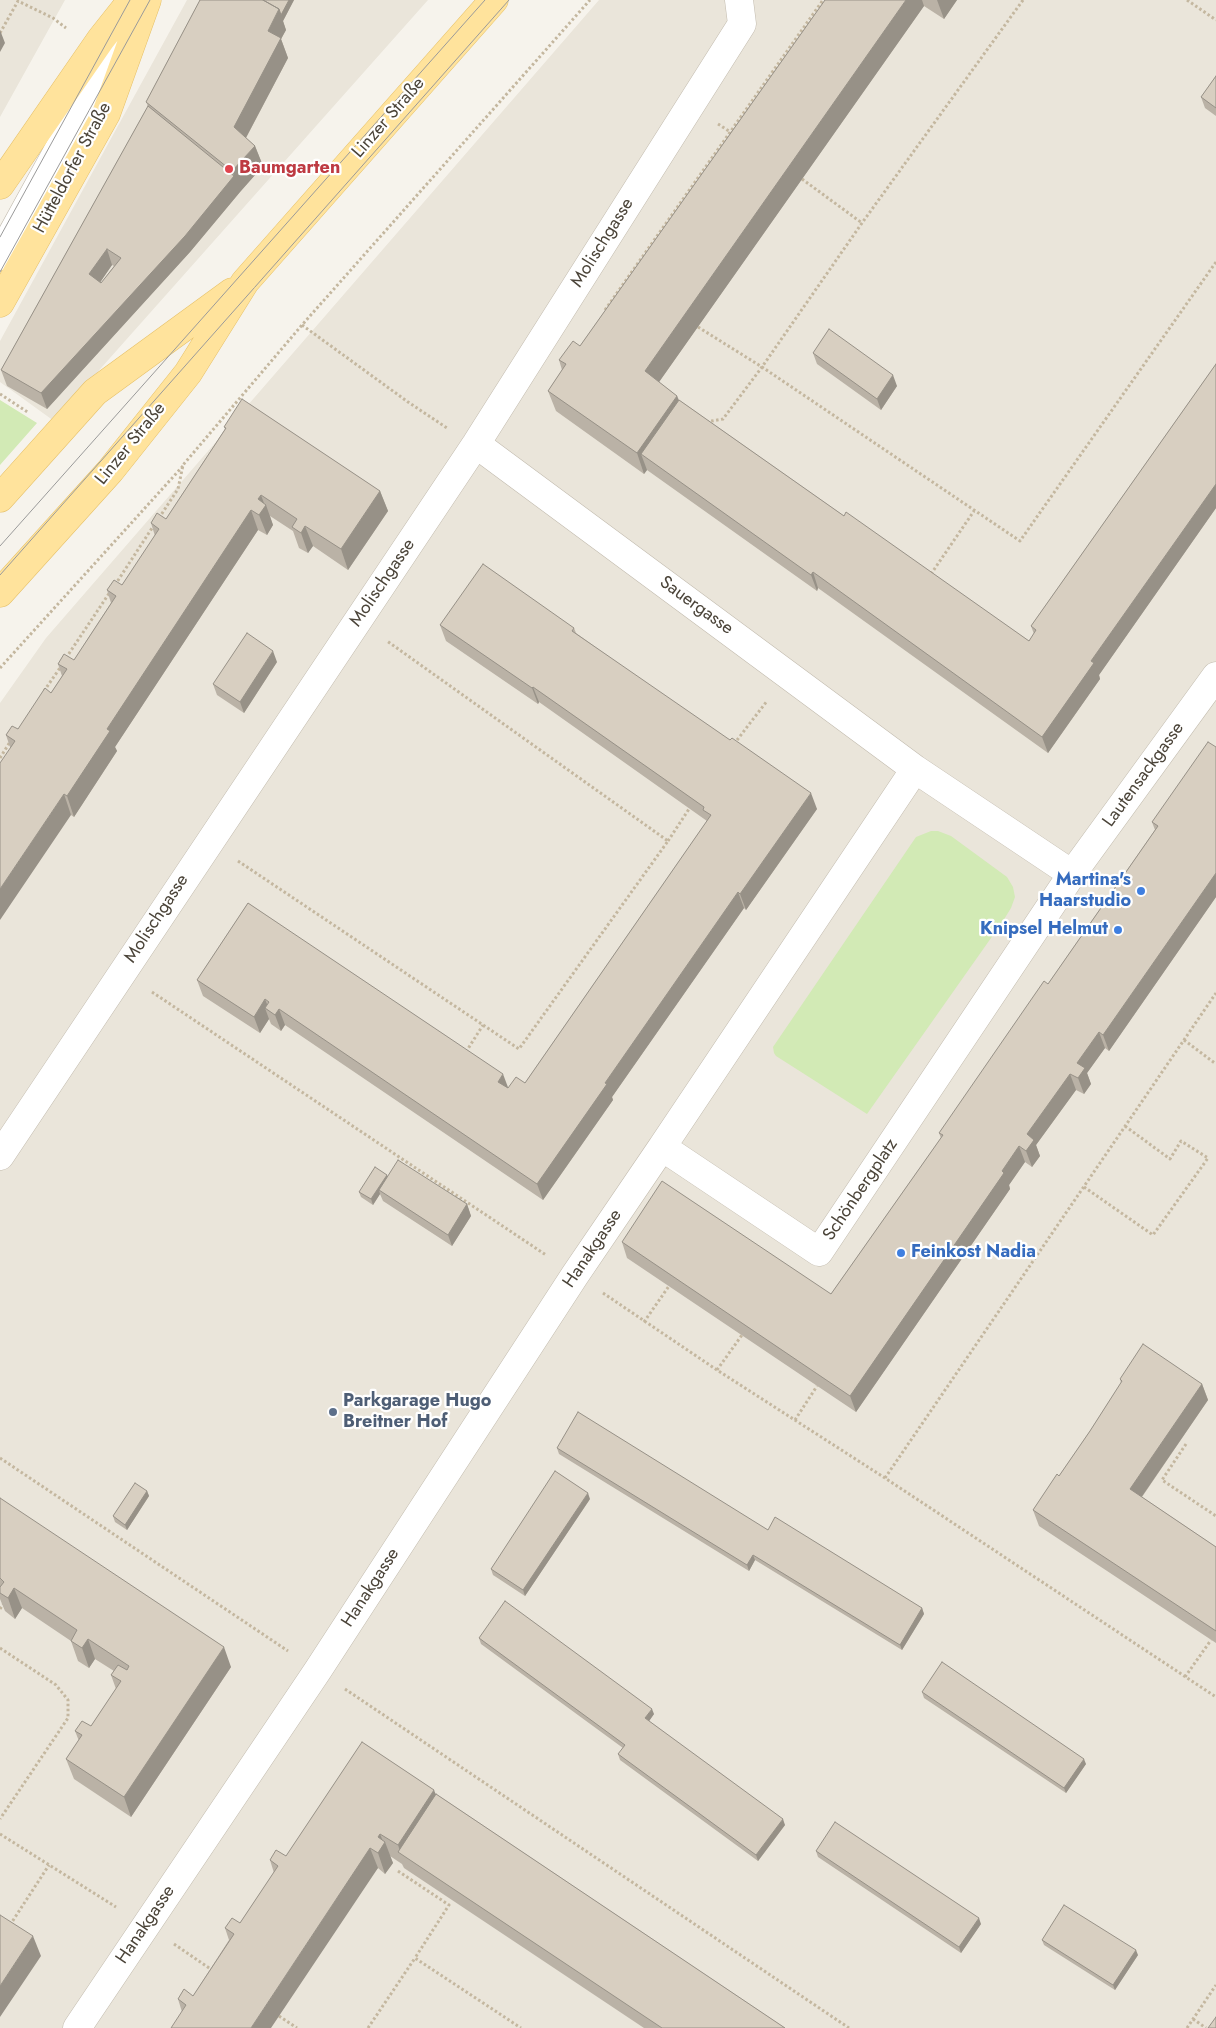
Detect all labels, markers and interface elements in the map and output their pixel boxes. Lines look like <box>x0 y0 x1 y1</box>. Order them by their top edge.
street label: Linzer Straße <box>348 73 430 163</box>
street label: Hütteldorfer Straße <box>29 99 117 237</box>
place label: Baumgarten <box>239 158 340 180</box>
marker: Baumgarten <box>223 163 235 175</box>
street label: Molischgasse <box>567 194 639 292</box>
street label: Linzer Straße <box>91 399 171 489</box>
street label: Molischgasse <box>346 535 420 631</box>
street label: Sauergasse <box>655 572 737 640</box>
street label: Lautensackgasse <box>1099 718 1189 832</box>
place label: Martina's Haarstudio <box>1039 870 1131 912</box>
street label: Molischgasse <box>120 871 194 967</box>
marker: Martina's Haarstudio <box>1135 885 1147 897</box>
place label: Knipsel Helmut <box>980 919 1108 941</box>
marker: Knipsel Helmut <box>1112 924 1124 936</box>
street label: Schönbergplatz <box>819 1135 903 1245</box>
street label: Hanakgasse <box>559 1206 627 1292</box>
place label: Feinkost Nadia <box>911 1242 1036 1264</box>
marker: Feinkost Nadia <box>895 1247 907 1259</box>
place label: Parkgarage Hugo Breitner Hof <box>343 1391 491 1434</box>
marker: Parkgarage Hugo Breitner Hof <box>327 1406 339 1418</box>
street label: Hanakgasse <box>337 1544 405 1632</box>
street label: Hanakgasse <box>112 1882 180 1968</box>

